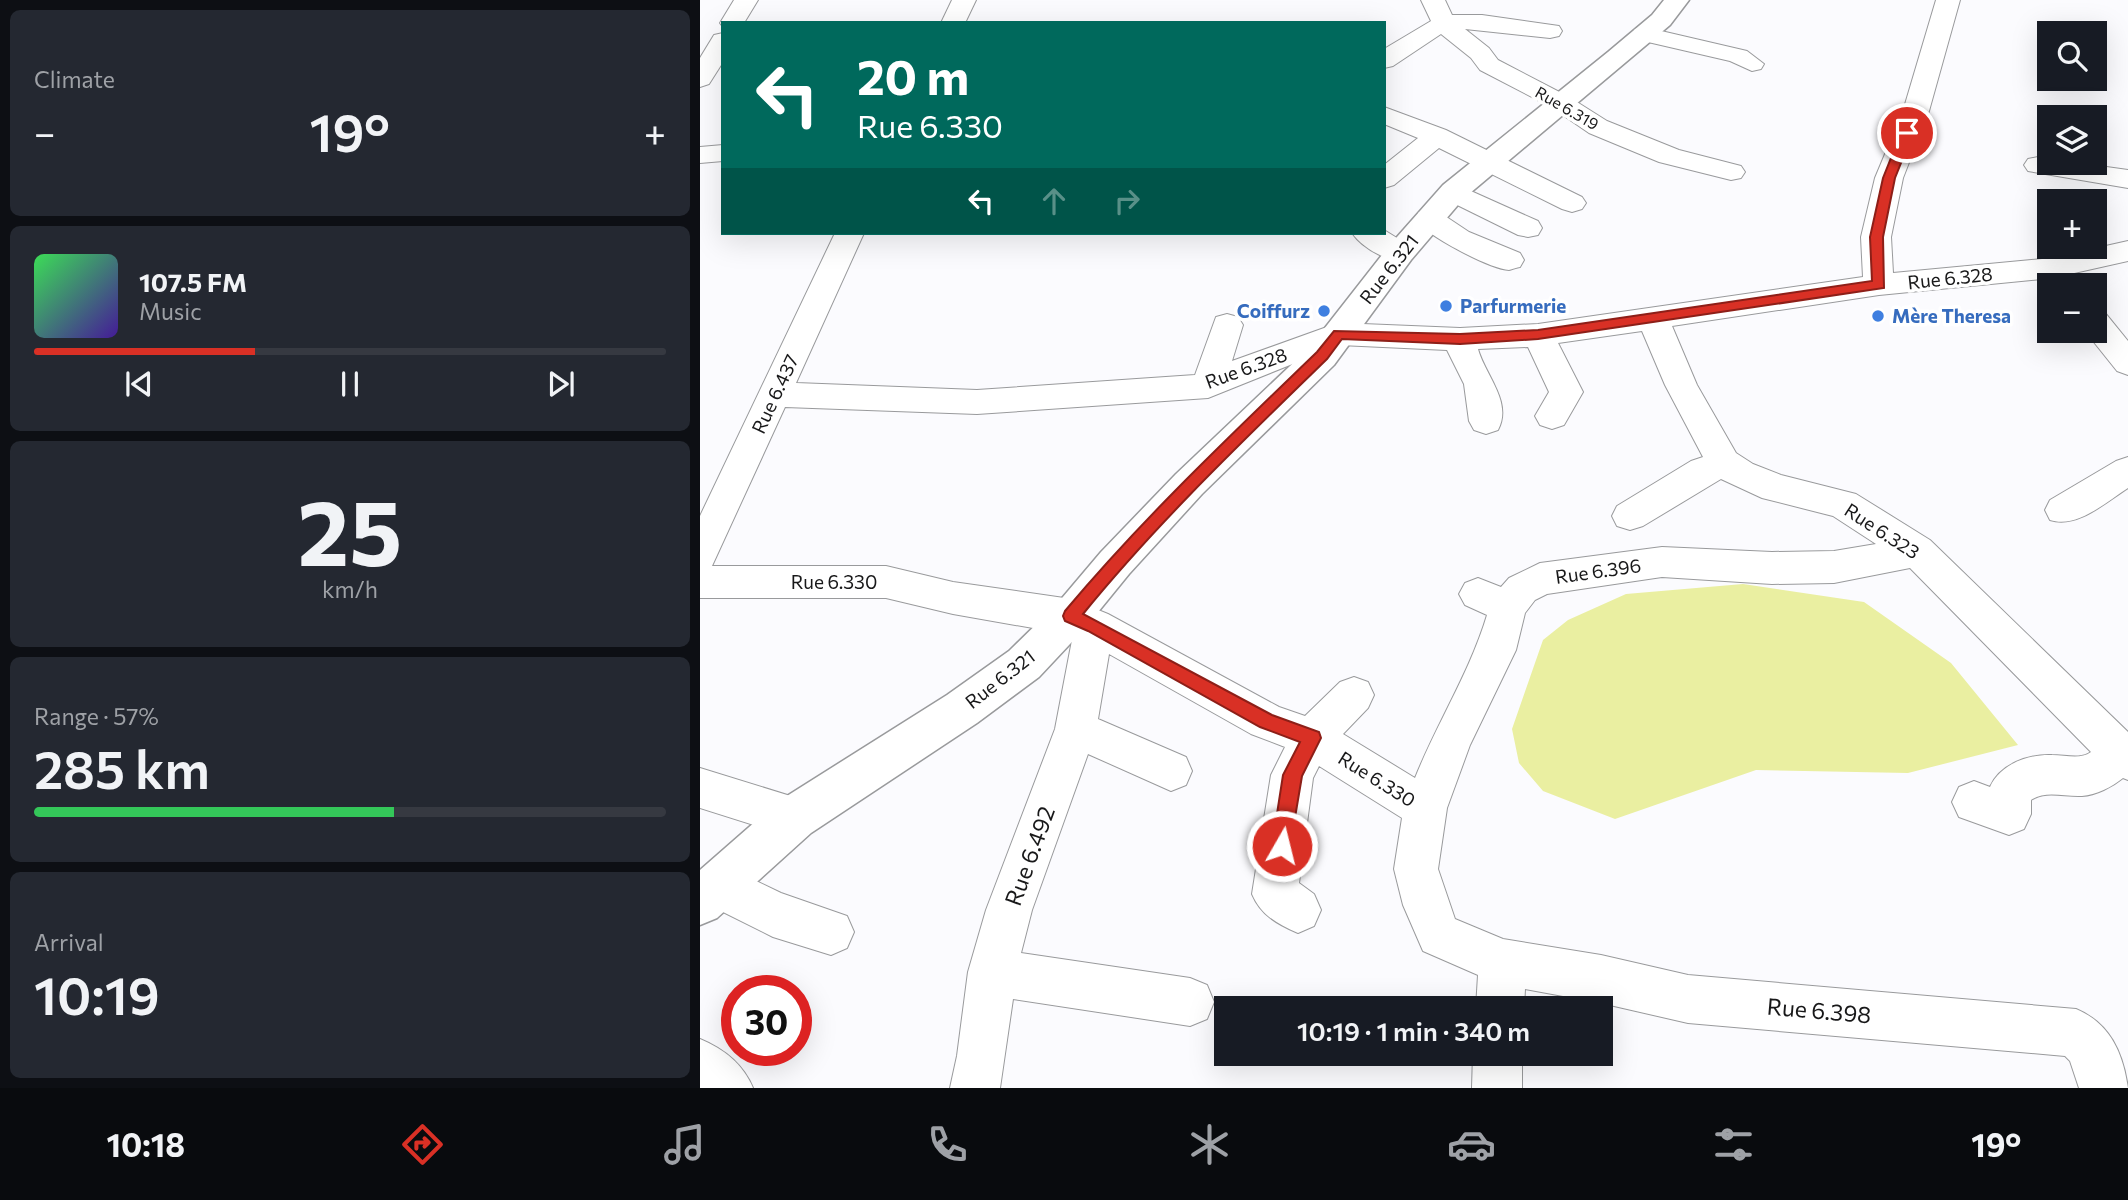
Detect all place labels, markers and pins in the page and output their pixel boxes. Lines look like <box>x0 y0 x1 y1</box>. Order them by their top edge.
pin <box>1877 103 1937 163</box>
place label: Parfurmerie <box>1460 294 1566 317</box>
marker: Parfurmerie <box>1438 298 1454 314</box>
place label: Coiffurz <box>1237 299 1310 322</box>
marker: Coiffurz <box>1316 303 1332 319</box>
place label: Mère Theresa <box>1892 304 2011 327</box>
marker: Mère Theresa <box>1870 308 1886 324</box>

